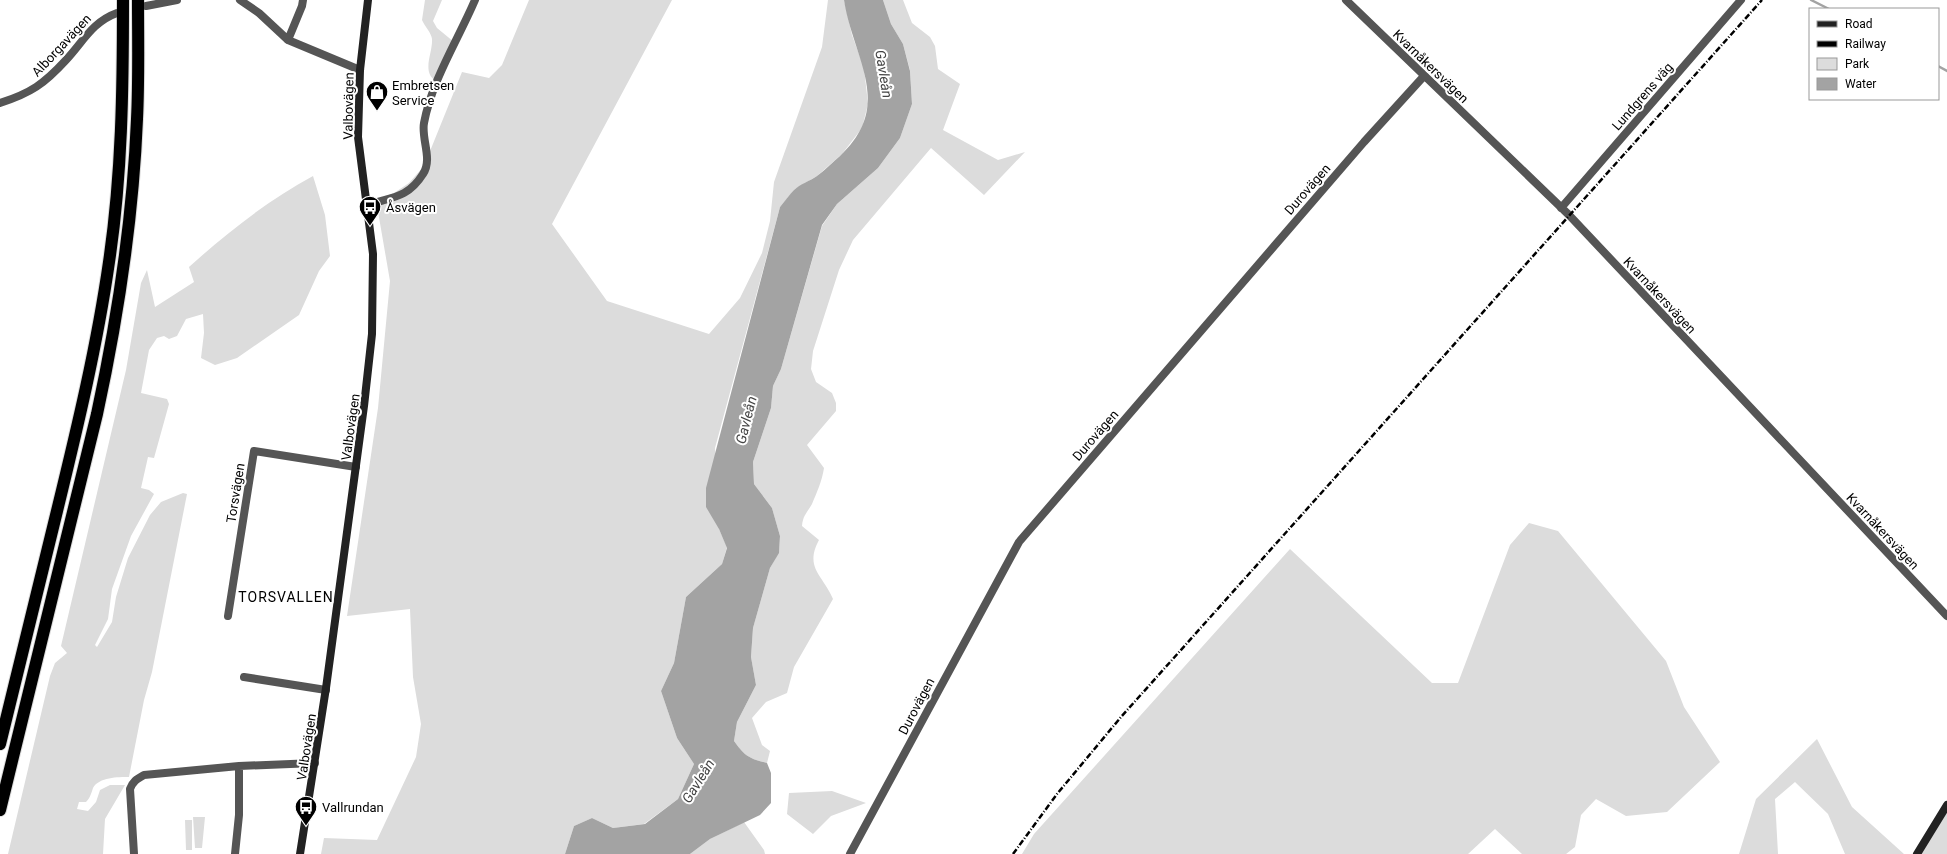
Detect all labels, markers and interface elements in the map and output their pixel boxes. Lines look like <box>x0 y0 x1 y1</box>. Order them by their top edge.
legend <box>1809 8 1939 100</box>
street label: Alborgavägen <box>29 11 94 80</box>
text: Road <box>1845 17 1873 31</box>
street label: Kvarnåkersvägen <box>1390 27 1471 106</box>
text: Railway <box>1845 37 1886 51</box>
water label: Gavleån <box>872 49 896 99</box>
text: Park <box>1845 57 1870 71</box>
street label: Lundgrens väg <box>1609 59 1676 133</box>
street label: Valbovägen <box>340 72 357 140</box>
text: Water <box>1845 77 1876 91</box>
place label: Embretsen Service <box>392 78 454 108</box>
shop icon: Embretsen Service <box>364 79 390 112</box>
street label: Durovägen <box>1281 161 1333 218</box>
bus stop icon: Åsvägen <box>357 194 383 227</box>
place label: Åsvägen <box>386 199 436 215</box>
street label: Kvarnåkersvägen <box>1620 254 1699 337</box>
street label: Valbovägen <box>338 393 363 462</box>
water label: Gavleån <box>732 395 760 445</box>
street label: Durovägen <box>1069 407 1121 464</box>
street label: Torsvägen <box>223 462 248 524</box>
street label: Kvarnåkersvägen <box>1843 490 1922 573</box>
district label: TORSVALLEN <box>238 589 334 605</box>
street label: Durovägen <box>895 675 938 737</box>
street label: Valbovägen <box>294 713 319 782</box>
water label: Gavleån <box>678 756 718 806</box>
bus stop icon: Vallrundan <box>293 794 319 827</box>
place label: Vallrundan <box>322 800 384 815</box>

